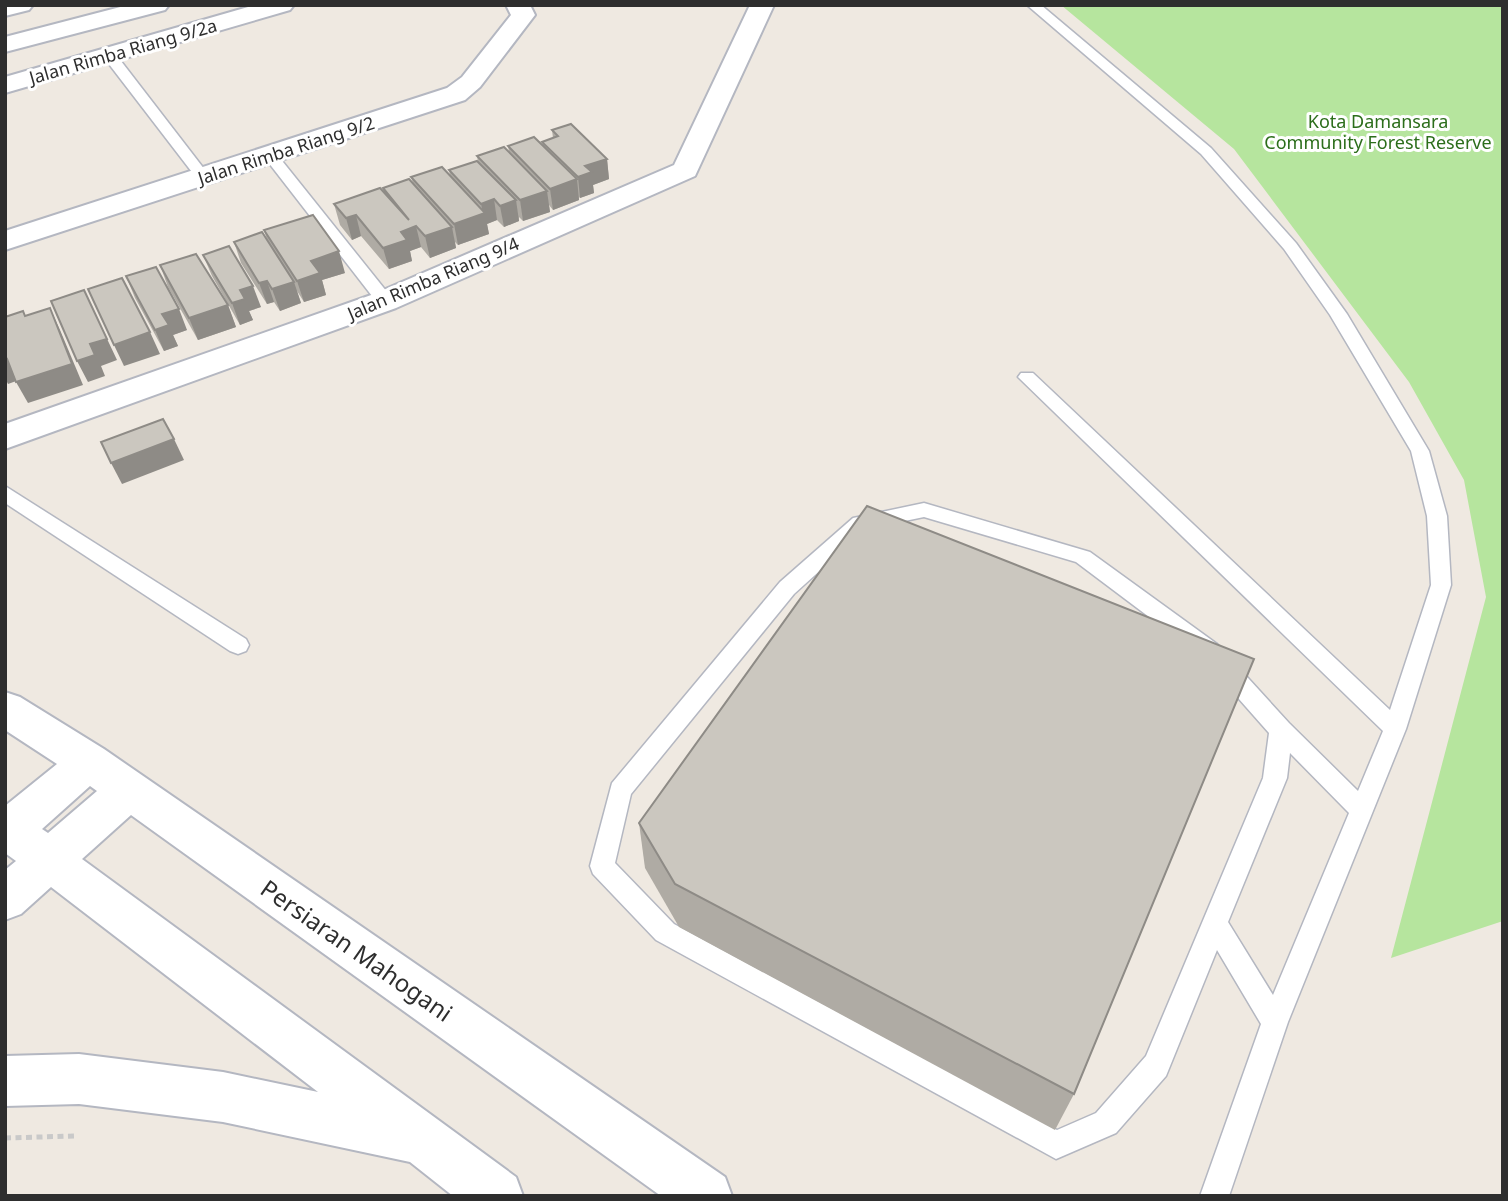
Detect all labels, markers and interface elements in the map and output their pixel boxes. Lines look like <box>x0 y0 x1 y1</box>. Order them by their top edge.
street label: Jalan Rimba Riang 9/2a <box>24 13 220 90</box>
park label: Kota Damansara Community Forest Reserve <box>1264 109 1492 154</box>
street label: Jalan Rimba Riang 9/2 <box>193 110 377 190</box>
street label: Jalan Rimba Riang 9/4 <box>342 231 522 326</box>
street label: Persiaran Mahogani <box>255 871 459 1029</box>

